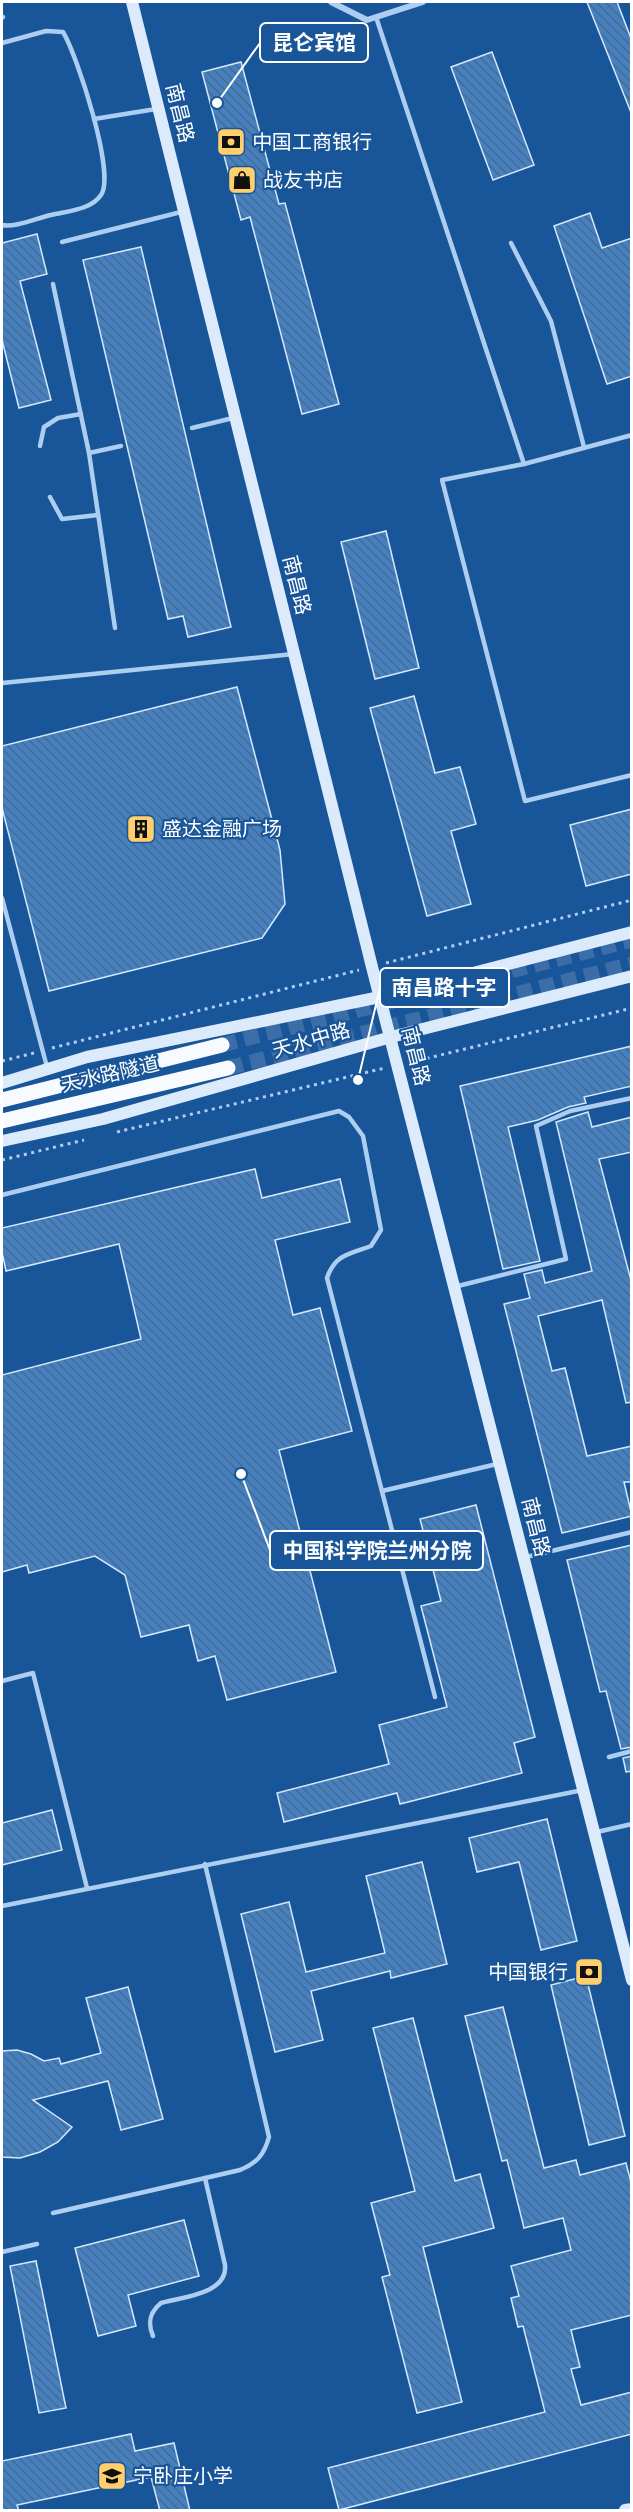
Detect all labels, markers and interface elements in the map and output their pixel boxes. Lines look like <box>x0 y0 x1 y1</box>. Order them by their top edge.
callout: 昆仑宾馆 <box>260 23 368 62</box>
text: 昆仑宾馆 <box>272 30 356 55</box>
street label: 南昌路 <box>161 81 199 145</box>
bank icon: 中国工商银行 <box>215 126 247 158</box>
place label: 中国工商银行 <box>252 130 372 154</box>
shop icon: 战友书店 <box>226 164 258 196</box>
place label: 战友书店 <box>263 168 343 192</box>
street label: 南昌路 <box>278 553 316 617</box>
building icon: 盛达金融广场 <box>125 813 157 845</box>
place label: 盛达金融广场 <box>162 817 282 841</box>
callout: 南昌路十字 <box>380 968 509 1007</box>
text: 南昌路十字 <box>392 975 497 1000</box>
street label: 天水中路 <box>269 1017 353 1063</box>
street label: 南昌路 <box>397 1024 435 1088</box>
street label: 天水路隧道 <box>59 1051 161 1097</box>
street label: 南昌路 <box>517 1495 555 1559</box>
callout: 中国科学院兰州分院 <box>270 1531 483 1570</box>
text: 中国科学院兰州分院 <box>283 1538 472 1563</box>
bank icon: 中国银行 <box>573 1956 605 1988</box>
place label: 中国银行 <box>488 1960 568 1984</box>
school or university icon: 宁卧庄小学 <box>96 2460 128 2492</box>
place label: 宁卧庄小学 <box>133 2464 233 2488</box>

